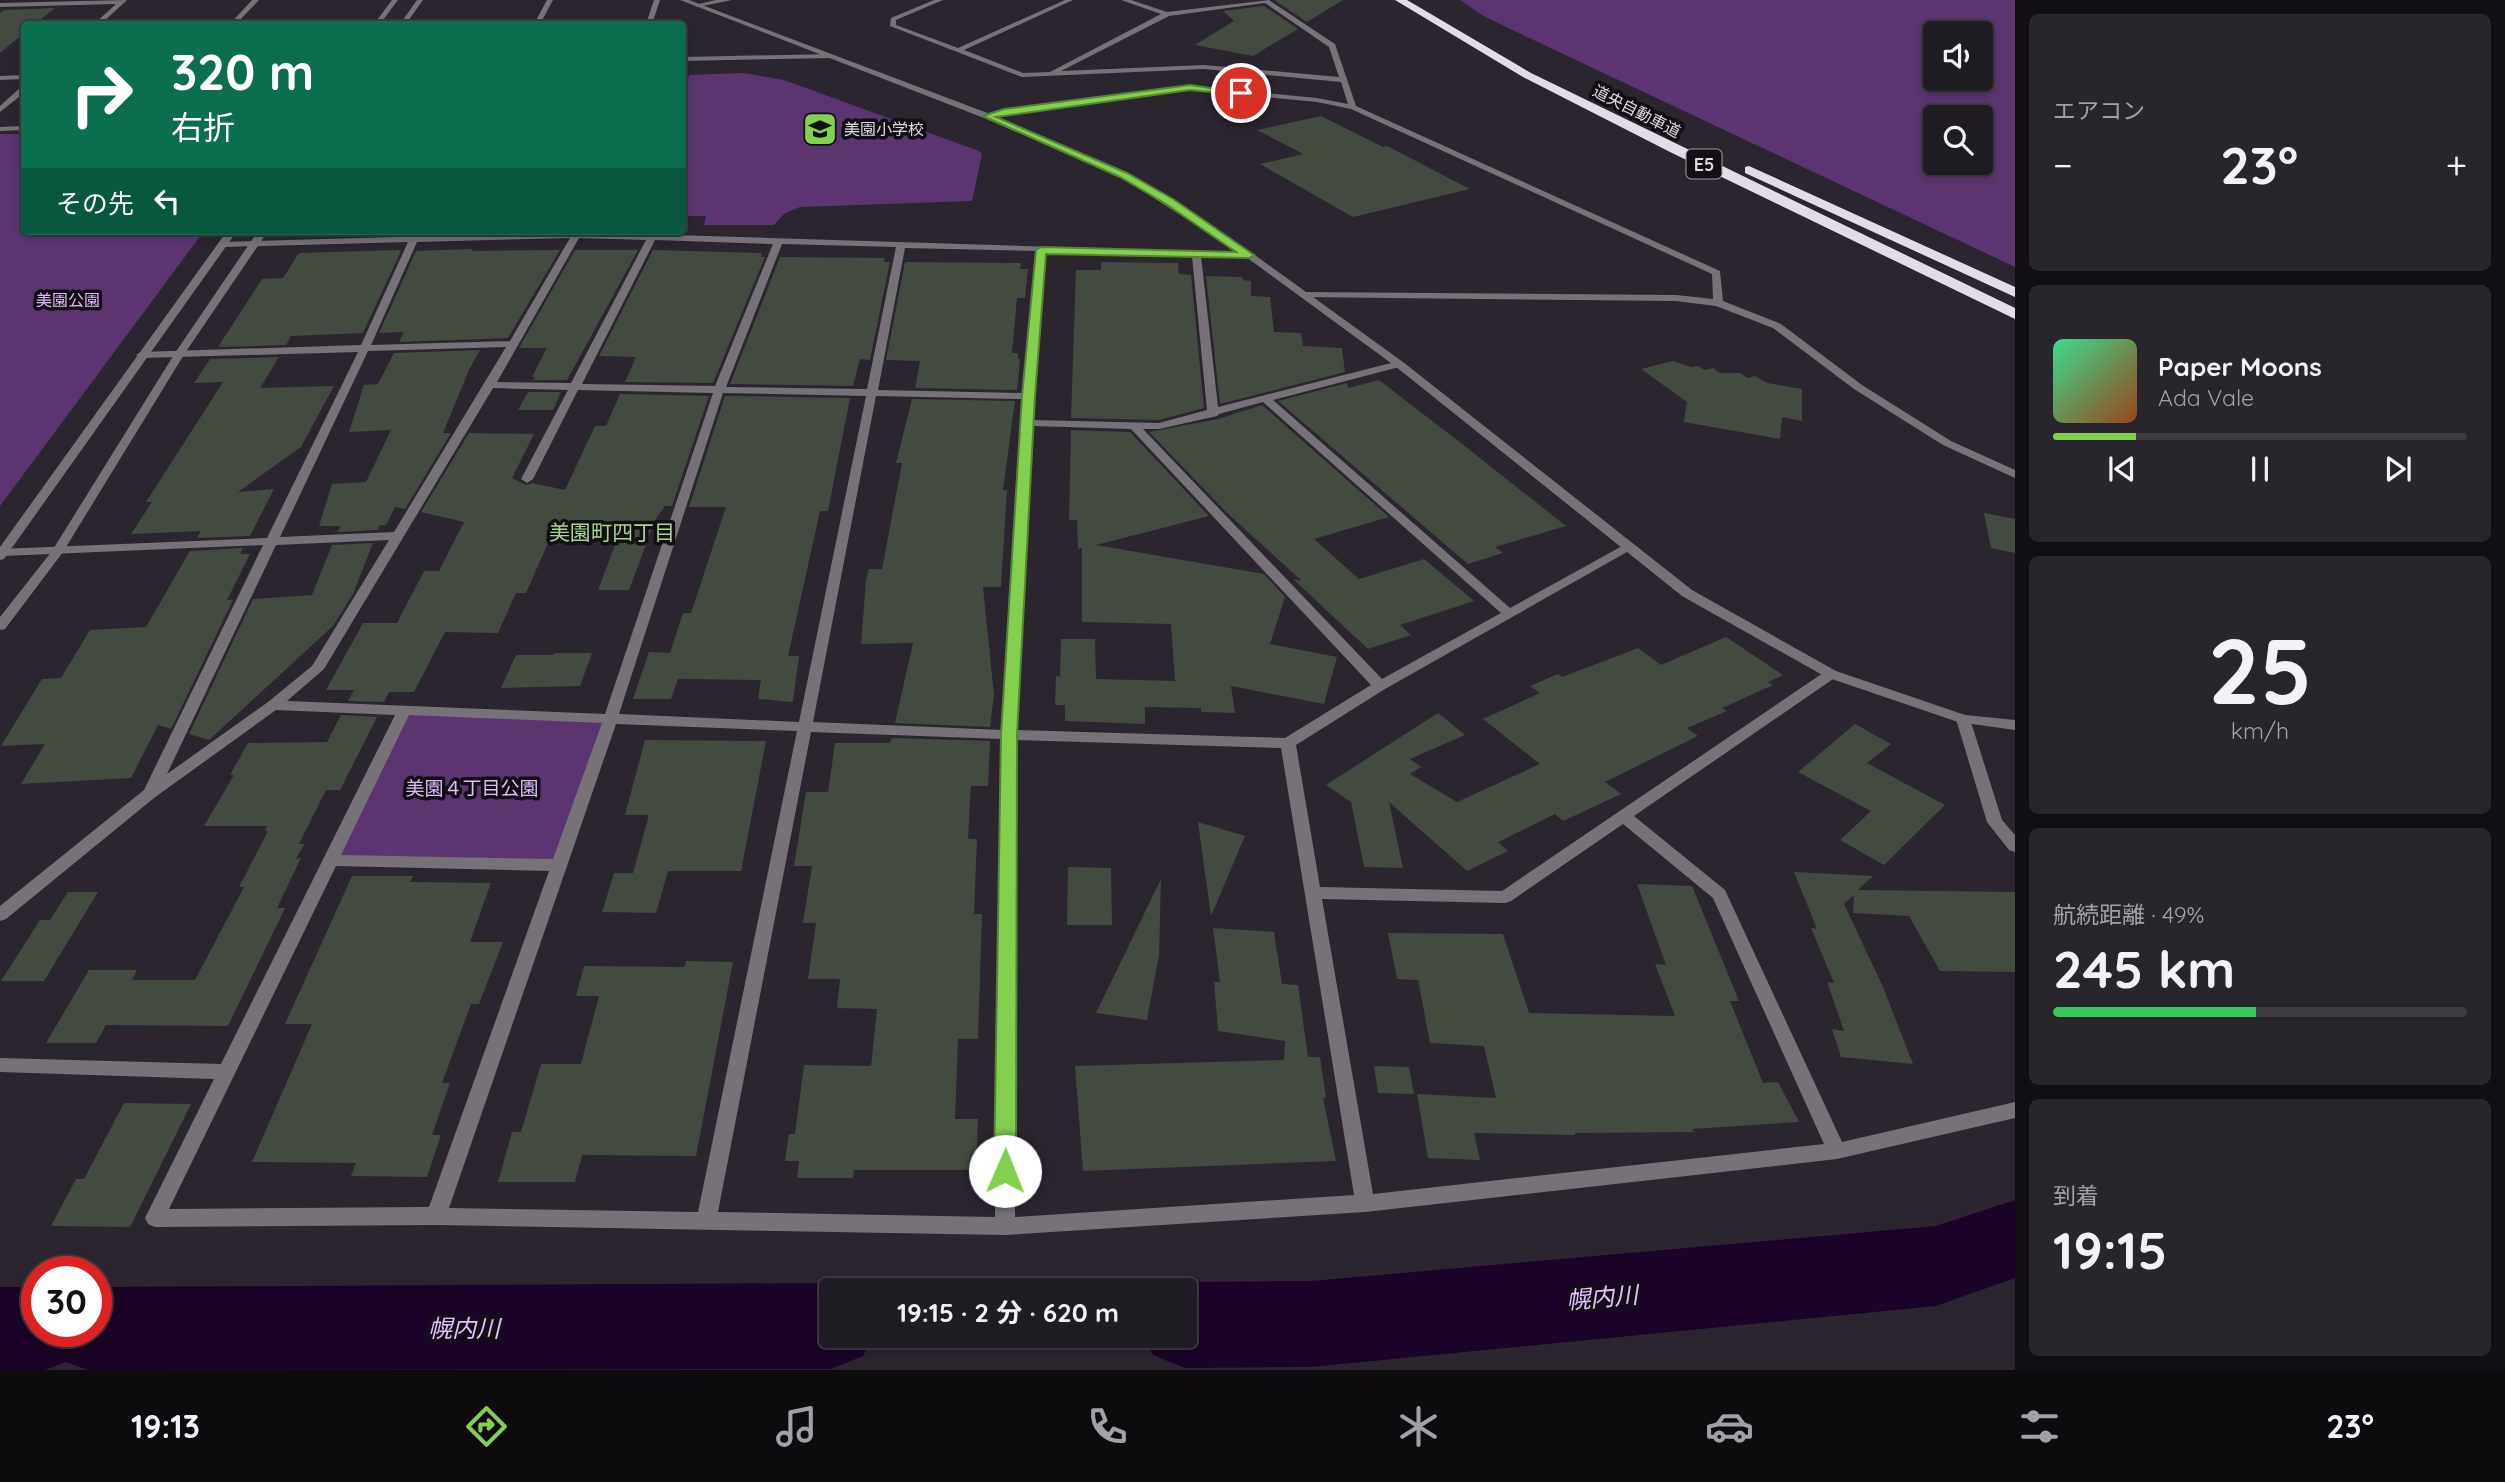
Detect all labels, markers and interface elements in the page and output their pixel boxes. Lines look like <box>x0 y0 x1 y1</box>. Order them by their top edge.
map controls <box>1923 21 1993 175</box>
button: sound <box>1923 21 1993 91</box>
text: 320 m <box>171 41 314 102</box>
icon: right <box>56 49 147 140</box>
pin <box>1211 63 1271 123</box>
icon: arrive <box>1222 74 1260 112</box>
street label: 道央自動車道 <box>1590 80 1684 142</box>
text: エアコン <box>2053 96 2145 125</box>
button: search <box>1923 105 1993 175</box>
text: 右折 <box>171 107 235 147</box>
school or university icon: 美園小学校 <box>801 110 839 148</box>
place label: 美園小学校 <box>844 119 924 139</box>
text: 23° <box>2220 132 2298 197</box>
text: − <box>2053 141 2073 189</box>
text: + <box>2446 141 2467 189</box>
road number: E5 <box>1686 149 1722 178</box>
icon: left <box>148 182 186 220</box>
text: その先 <box>56 187 134 220</box>
park label: 美園公園 <box>36 290 100 310</box>
text: Paper Moons <box>2158 350 2322 383</box>
text: Ada Vale <box>2158 383 2254 412</box>
icon: previous <box>2103 450 2141 488</box>
icon: pause <box>2241 450 2279 488</box>
icon: next <box>2379 450 2417 488</box>
district label: 美園町四丁目 <box>549 519 675 545</box>
text: 25 <box>2208 613 2312 727</box>
text: km/h <box>2231 716 2289 745</box>
park label: 美園４丁目公園 <box>405 776 539 800</box>
text: 航続距離 · 49% <box>2053 900 2204 929</box>
text: 245 km <box>2053 936 2235 1001</box>
position arrow <box>968 1134 1042 1208</box>
text: 到着 <box>2053 1181 2099 1210</box>
text: 19:15 <box>2053 1217 2167 1282</box>
speed limit sign: 30 <box>21 1256 112 1347</box>
water label: 幌内川 <box>1565 1279 1642 1315</box>
text: 19:15 · 2 分 · 620 m <box>897 1296 1119 1329</box>
water label: 幌内川 <box>428 1313 503 1343</box>
icon: directions <box>462 1402 511 1451</box>
icon: music <box>772 1402 821 1451</box>
icon: phone <box>1083 1402 1132 1451</box>
icon: climate <box>1394 1402 1443 1451</box>
icon: car <box>1705 1402 1754 1451</box>
icon: filters <box>2015 1402 2064 1451</box>
text: 19:13 <box>131 1406 200 1446</box>
text: 23° <box>2326 1406 2374 1446</box>

